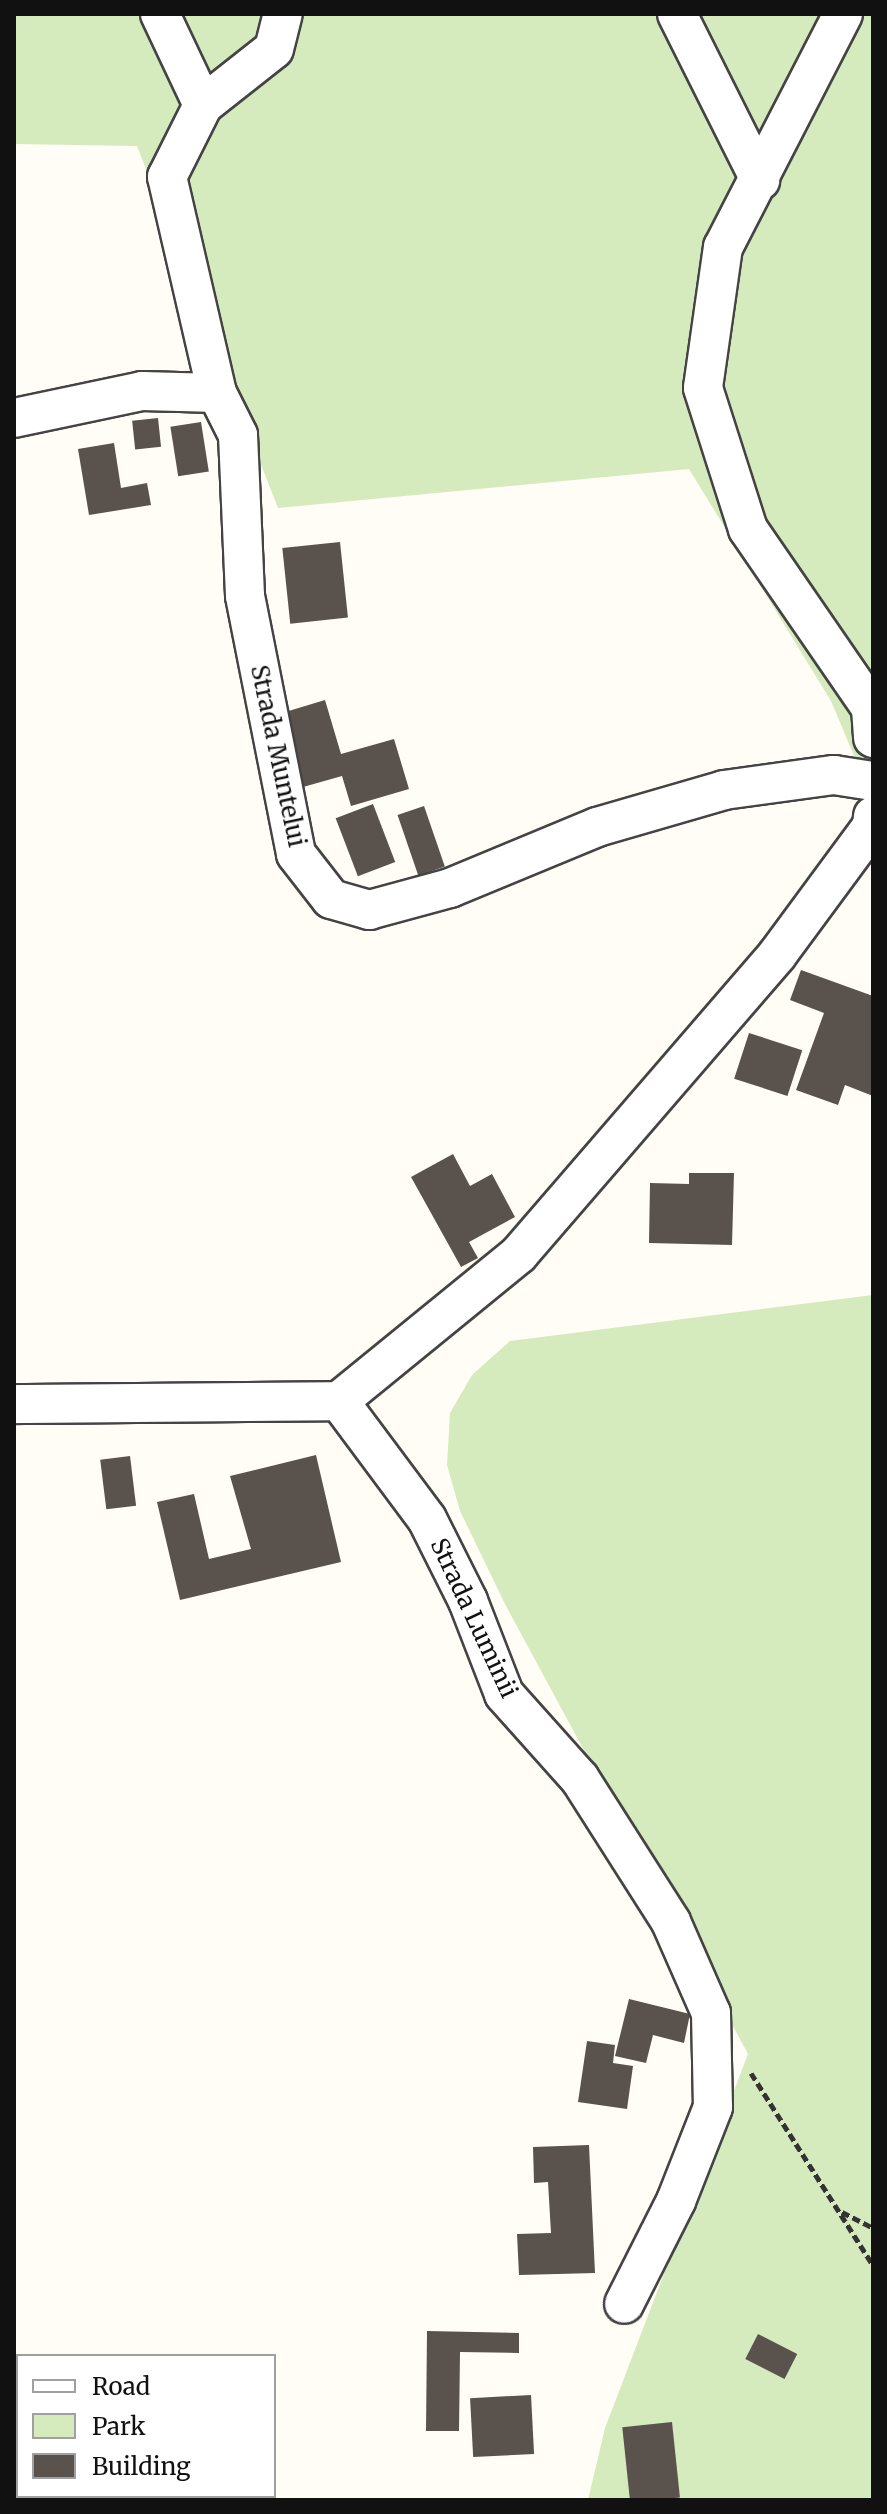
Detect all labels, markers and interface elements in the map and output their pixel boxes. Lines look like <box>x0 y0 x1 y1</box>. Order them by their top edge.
street label: Strada Muntelui <box>245 662 311 850</box>
street label: Strada Luminii <box>424 1534 524 1702</box>
legend <box>16 2354 276 2498</box>
text: Road <box>92 2371 150 2402</box>
text: Park <box>92 2411 145 2442</box>
text: Building <box>92 2451 191 2482</box>

